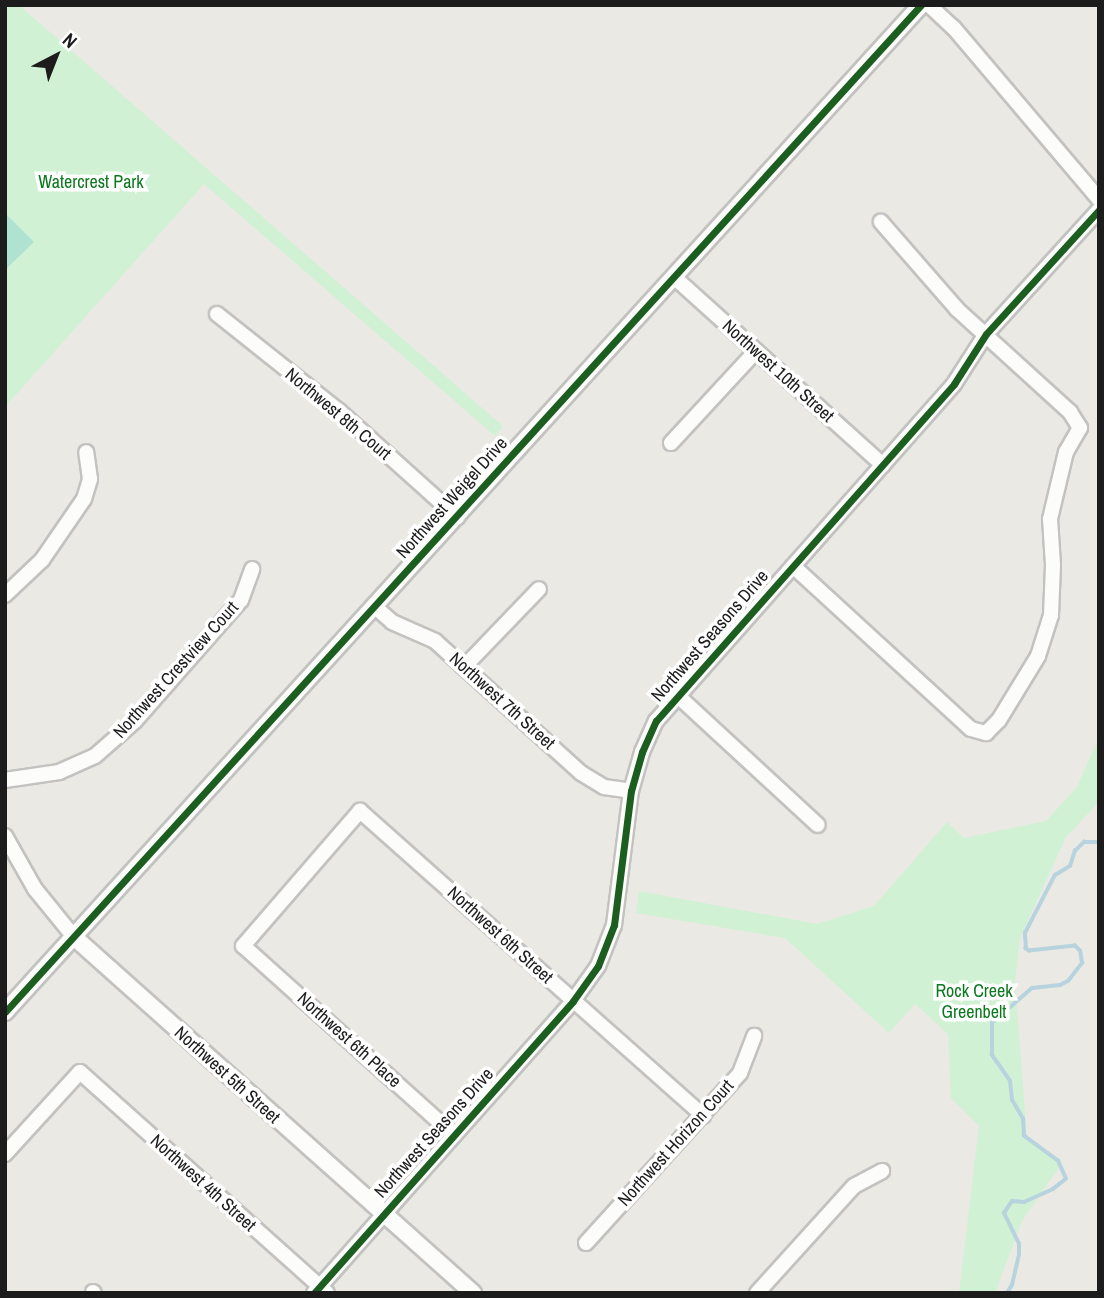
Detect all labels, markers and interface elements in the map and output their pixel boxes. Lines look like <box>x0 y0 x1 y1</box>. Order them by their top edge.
north arrow <box>21 21 91 91</box>
text: N <box>57 27 83 54</box>
park label: Watercrest Park <box>38 171 144 193</box>
street label: Northwest 10th Street <box>718 315 838 427</box>
street label: Northwest 8th Court <box>281 364 395 464</box>
street label: Northwest Weigel Drive <box>392 433 512 563</box>
street label: Northwest Seasons Drive <box>647 566 773 706</box>
street label: Northwest Crestview Court <box>109 597 243 743</box>
street label: Northwest 7th Street <box>445 648 559 754</box>
street label: Northwest 6th Street <box>443 882 557 988</box>
park label: Rock Creek Greenbelt <box>935 981 1013 1024</box>
street label: Northwest 6th Place <box>293 988 405 1092</box>
street label: Northwest 5th Street <box>170 1022 284 1128</box>
street label: Northwest Seasons Drive <box>370 1064 498 1202</box>
street label: Northwest Horizon Court <box>614 1075 738 1211</box>
street label: Northwest 4th Street <box>146 1130 260 1236</box>

